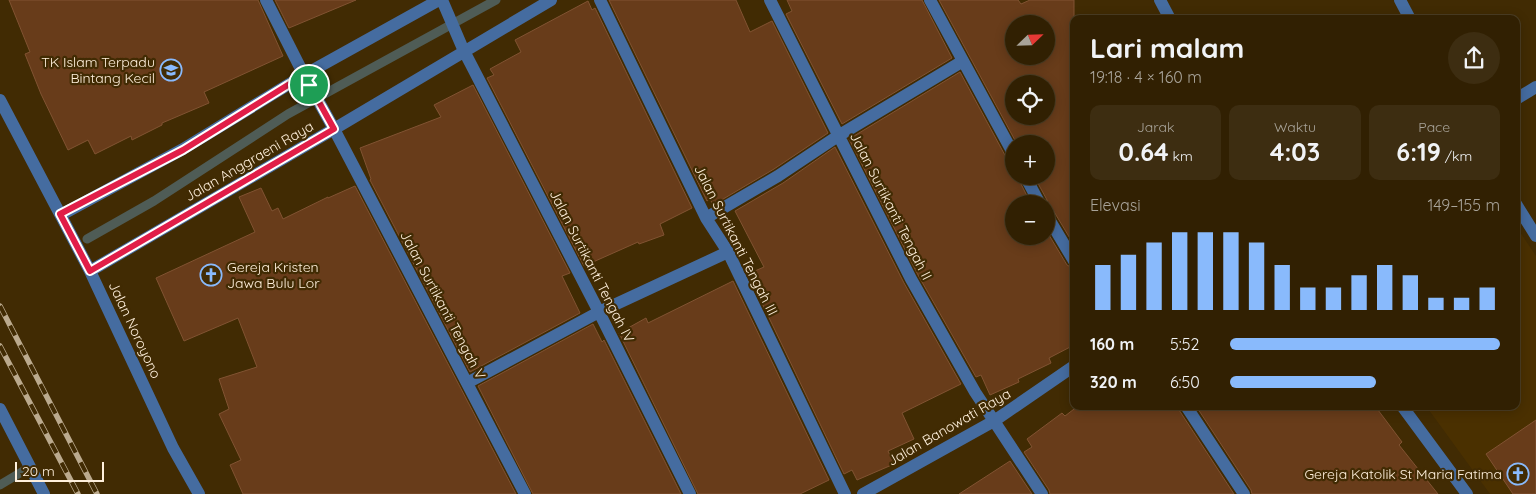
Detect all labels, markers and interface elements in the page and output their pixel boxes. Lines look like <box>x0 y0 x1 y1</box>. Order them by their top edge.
north arrow <box>1005 15 1055 65</box>
map controls <box>1005 15 1055 245</box>
text: Lari malam <box>1090 30 1244 65</box>
button: share <box>1448 32 1500 84</box>
place label: TK Islam Terpadu Bintang Kecil <box>41 53 155 87</box>
school or university icon: TK Islam Terpadu Bintang Kecil <box>159 58 183 82</box>
pin <box>288 64 330 106</box>
text: 19:18 · 4 × 160 m <box>1090 67 1202 87</box>
icon: arrive <box>295 71 323 99</box>
button: locate <box>1005 75 1055 125</box>
street label: Jalan Anggraeni Raya <box>181 117 317 205</box>
text: Jarak <box>1137 118 1175 136</box>
text: Waktu <box>1274 118 1316 136</box>
text: Pace <box>1418 118 1450 136</box>
street label: Jalan Surtikanti Tengah II <box>846 129 936 283</box>
button: + <box>1005 135 1055 185</box>
text: 0.64 <box>1119 136 1169 167</box>
text: 4:03 <box>1270 136 1320 167</box>
text: 6:19 <box>1396 136 1441 167</box>
text: km <box>1169 147 1193 165</box>
text: /km <box>1441 147 1472 165</box>
street label: Jalan Surtikanti Tengah III <box>690 162 782 318</box>
street label: Jalan Surtikanti Tengah IV <box>546 187 638 345</box>
button: − <box>1005 195 1055 245</box>
text: Elevasi <box>1090 195 1141 215</box>
text: 149–155 m <box>1428 195 1500 215</box>
street label: Jalan Surtikanti Tengah V <box>396 228 490 382</box>
place label: Gereja Kristen Jawa Bulu Lor <box>227 258 320 292</box>
church icon: Gereja Kristen Jawa Bulu Lor <box>199 263 223 287</box>
street label: Jalan Noroyono <box>105 279 165 381</box>
text: 160 m <box>1090 334 1134 354</box>
text: 5:52 <box>1170 334 1199 354</box>
text: 320 m <box>1090 372 1137 392</box>
text: 6:50 <box>1170 372 1200 392</box>
street label: Jalan Banowati Raya <box>884 384 1014 470</box>
scale bar <box>15 459 104 482</box>
text: 20 m <box>22 462 55 480</box>
church icon: Gereja Katolik St Maria Fatima <box>1506 462 1530 486</box>
place label: Gereja Katolik St Maria Fatima <box>1304 465 1502 483</box>

